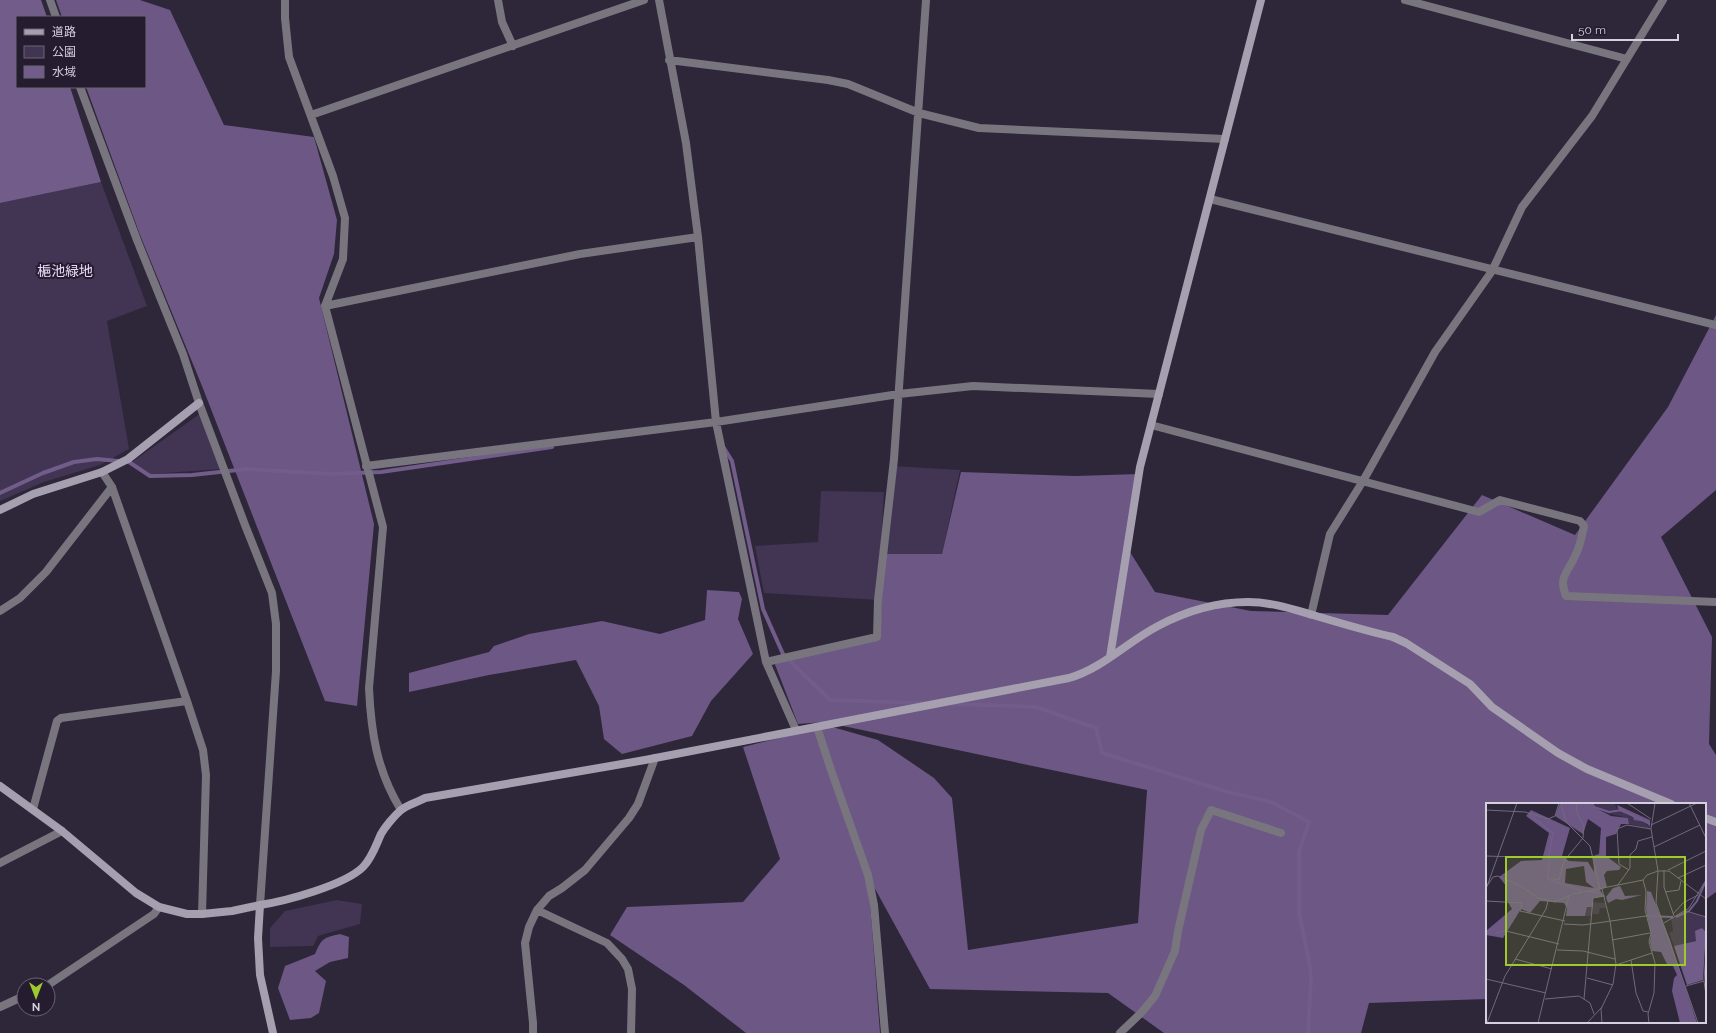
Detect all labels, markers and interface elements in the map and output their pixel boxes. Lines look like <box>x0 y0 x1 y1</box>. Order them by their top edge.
legend <box>16 16 146 88</box>
scale bar <box>1572 16 1678 42</box>
text: 50 m <box>1578 23 1606 37</box>
text: 道路 <box>52 25 76 39</box>
text: 公園 <box>52 45 76 59</box>
text: 水域 <box>52 65 76 79</box>
park label: 梔池緑地 <box>37 263 93 279</box>
inset map <box>1486 803 1706 1023</box>
north arrow <box>16 977 56 1017</box>
text: N <box>32 1000 40 1013</box>

